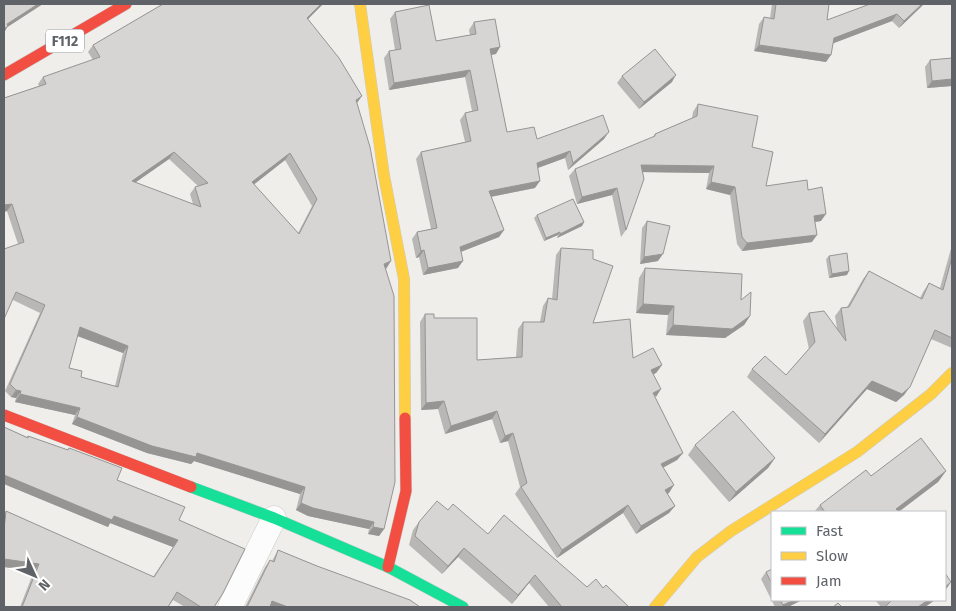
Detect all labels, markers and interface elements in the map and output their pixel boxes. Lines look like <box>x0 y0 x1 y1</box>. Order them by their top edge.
road number: F112 <box>46 29 84 52</box>
legend <box>771 511 946 601</box>
text: Fast <box>816 522 843 540</box>
text: Slow <box>816 547 848 565</box>
north arrow <box>10 551 60 601</box>
text: Jam <box>816 572 842 590</box>
text: N <box>35 575 53 594</box>

